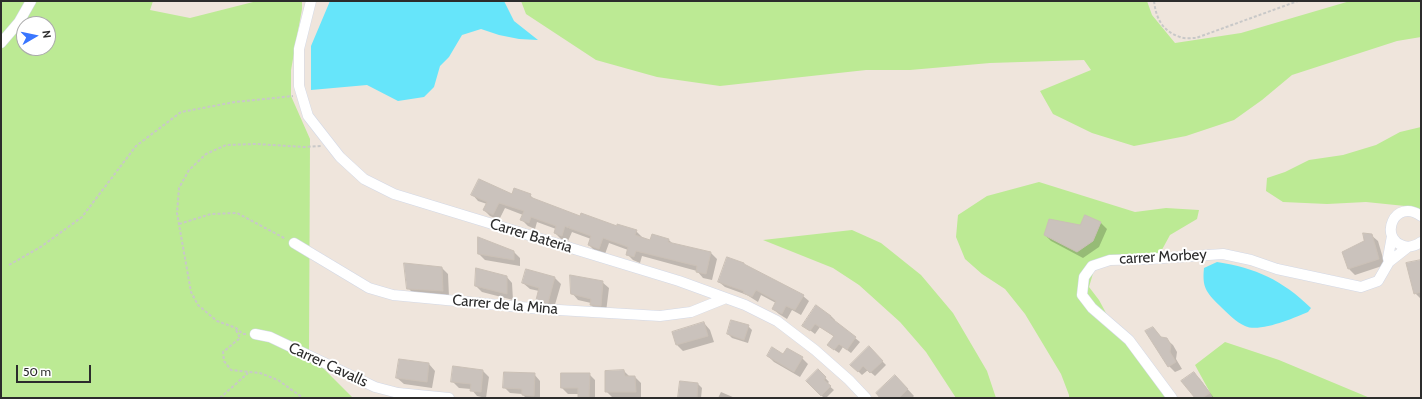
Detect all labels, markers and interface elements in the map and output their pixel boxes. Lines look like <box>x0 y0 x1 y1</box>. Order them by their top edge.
north arrow <box>16 16 56 56</box>
text: N <box>39 29 54 39</box>
street label: Carrer Bateria <box>488 215 574 257</box>
street label: carrer Morbey <box>1119 246 1207 268</box>
street label: Carrer de la Mina <box>452 291 558 319</box>
street label: Carrer Cavalls <box>285 339 371 391</box>
scale bar <box>18 357 93 383</box>
text: 50 m <box>23 364 51 379</box>

